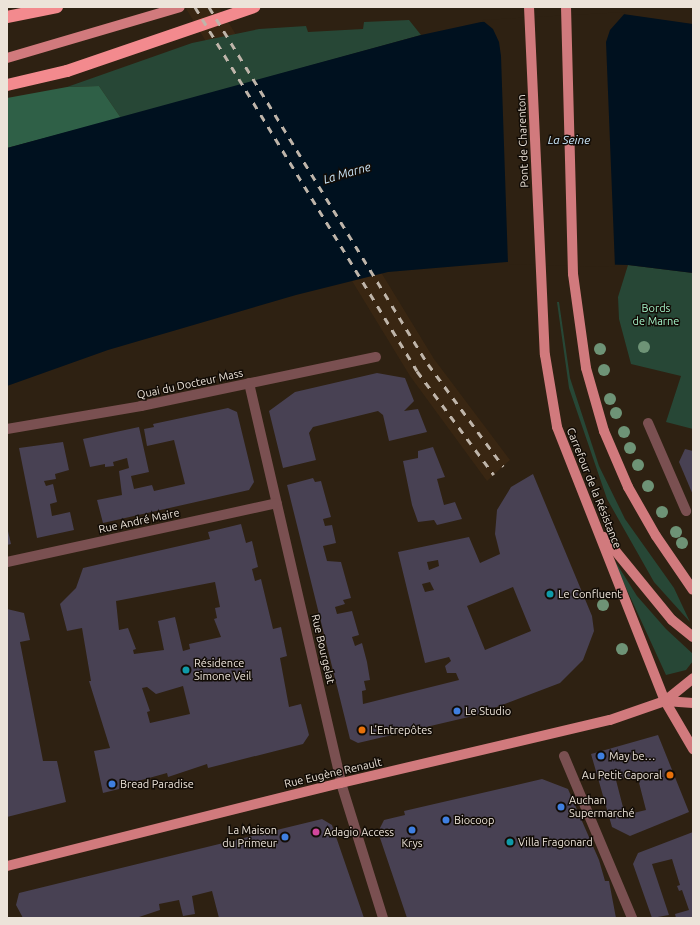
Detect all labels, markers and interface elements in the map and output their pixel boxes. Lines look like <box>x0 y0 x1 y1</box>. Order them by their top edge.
street label: Pont de Charenton <box>515 94 531 188</box>
water label: La Seine <box>548 133 590 147</box>
water label: La Marne <box>322 159 372 187</box>
park label: Bords de Marne <box>633 302 679 328</box>
street label: Quai du Docteur Mass <box>136 366 244 402</box>
street label: Carrefour de la Résistance <box>564 426 624 550</box>
street label: Rue André Maire <box>97 506 181 536</box>
place label: Le Confluent <box>558 587 622 601</box>
marker: Le Confluent <box>545 589 555 599</box>
street label: Rue Bourgelat <box>309 613 337 685</box>
place label: Résidence Simone Veil <box>194 657 251 683</box>
marker: Résidence Simone Veil <box>181 665 191 675</box>
place label: Le Studio <box>465 704 511 718</box>
marker: Le Studio <box>452 706 462 716</box>
place label: L’Entrepôtes <box>370 723 432 737</box>
marker: L’Entrepôtes <box>357 725 367 735</box>
place label: May be… <box>609 749 655 763</box>
marker: May be… <box>596 751 606 761</box>
street label: Rue Eugène Renault <box>283 755 383 791</box>
place label: Au Petit Caporal <box>582 768 662 782</box>
marker: Au Petit Caporal <box>665 770 675 780</box>
place label: Bread Paradise <box>120 777 194 791</box>
marker: Bread Paradise <box>107 779 117 789</box>
place label: Auchan Supermarché <box>569 794 634 820</box>
marker: Auchan Supermarché <box>556 802 566 812</box>
place label: Biocoop <box>454 813 494 827</box>
marker: Biocoop <box>441 815 451 825</box>
place label: La Maison du Primeur <box>222 824 277 850</box>
place label: Adagio Access <box>324 825 394 839</box>
marker: Krys <box>407 825 417 835</box>
marker: Adagio Access <box>311 827 321 837</box>
marker: La Maison du Primeur <box>280 832 290 842</box>
place label: Villa Fragonard <box>518 835 593 849</box>
place label: Krys <box>401 836 423 850</box>
marker: Villa Fragonard <box>505 837 515 847</box>

